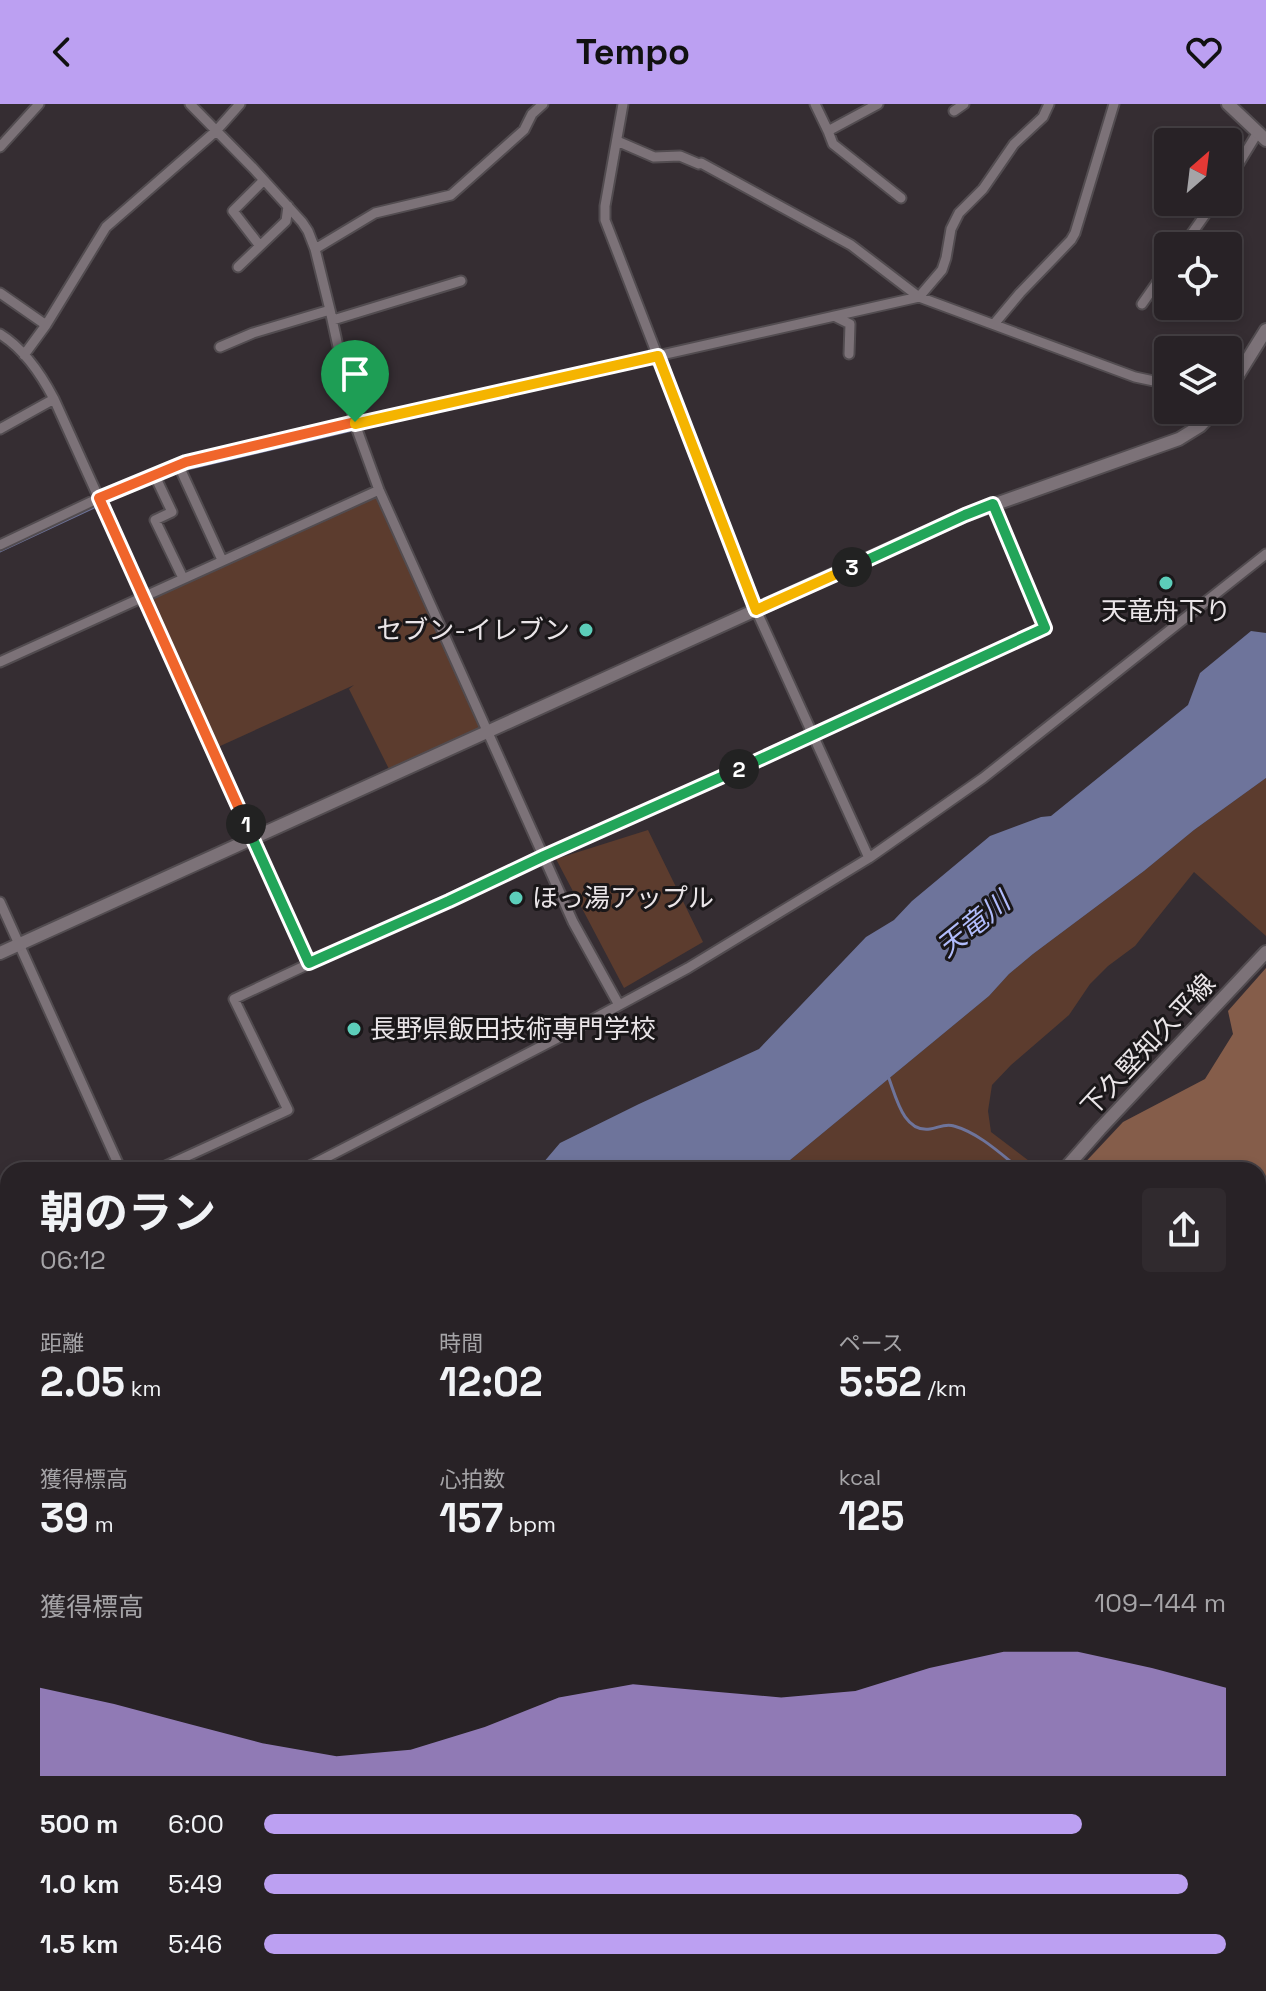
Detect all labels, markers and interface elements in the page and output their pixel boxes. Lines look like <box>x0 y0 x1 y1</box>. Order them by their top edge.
text: Tempo <box>576 29 690 75</box>
icon: back <box>40 30 84 74</box>
icon: heart <box>1182 30 1226 74</box>
north arrow <box>1154 128 1242 216</box>
map controls <box>1154 128 1242 424</box>
button: locate <box>1154 232 1242 320</box>
button: layers <box>1154 336 1242 424</box>
pin <box>321 340 389 422</box>
icon: arrive <box>333 352 377 396</box>
pin: 3 <box>832 547 872 587</box>
text: 3 <box>845 553 859 581</box>
marker: 天竜舟下り <box>1157 574 1175 592</box>
place label: 天竜舟下り <box>1101 594 1231 628</box>
place label: セブン-イレブン <box>376 613 570 647</box>
marker: セブン-イレブン <box>577 621 595 639</box>
pin: 2 <box>719 749 759 789</box>
text: 2 <box>732 755 746 783</box>
pin: 1 <box>226 804 266 844</box>
text: 1 <box>241 810 251 838</box>
place label: ほっ湯アップル <box>532 881 714 915</box>
water label: 天竜川 <box>929 882 1019 964</box>
marker: ほっ湯アップル <box>507 889 525 907</box>
street label: 下久堅知久平線 <box>1073 967 1223 1123</box>
place label: 長野県飯田技術専門学校 <box>370 1012 656 1046</box>
marker: 長野県飯田技術専門学校 <box>345 1020 363 1038</box>
text: 朝のラン <box>40 1185 216 1241</box>
button: share <box>1142 1188 1226 1272</box>
text: 06:12 <box>40 1243 106 1277</box>
text: 距離 <box>40 1329 84 1357</box>
text: 時間 <box>439 1329 483 1357</box>
text: ペース <box>839 1329 904 1357</box>
text: 2.05 <box>40 1357 125 1408</box>
text: 12:02 <box>439 1357 543 1408</box>
text: 5:52 <box>839 1357 922 1408</box>
text: km <box>125 1374 162 1402</box>
text: /km <box>922 1374 967 1402</box>
text: kcal <box>839 1463 881 1491</box>
text: 獲得標高 <box>40 1465 128 1493</box>
text: 心拍数 <box>439 1465 505 1493</box>
text: 125 <box>839 1491 905 1542</box>
text: 39 <box>40 1493 89 1544</box>
text: 157 <box>439 1493 503 1544</box>
text: m <box>89 1510 114 1538</box>
text: bpm <box>503 1510 556 1538</box>
text: 109–144 m <box>1094 1586 1226 1620</box>
text: 獲得標高 <box>40 1590 144 1624</box>
text: 500 m <box>40 1807 118 1841</box>
text: 6:00 <box>168 1807 224 1841</box>
text: 1.0 km <box>40 1867 120 1901</box>
text: 5:49 <box>168 1867 222 1901</box>
text: 1.5 km <box>40 1927 119 1961</box>
text: 5:46 <box>168 1927 222 1961</box>

